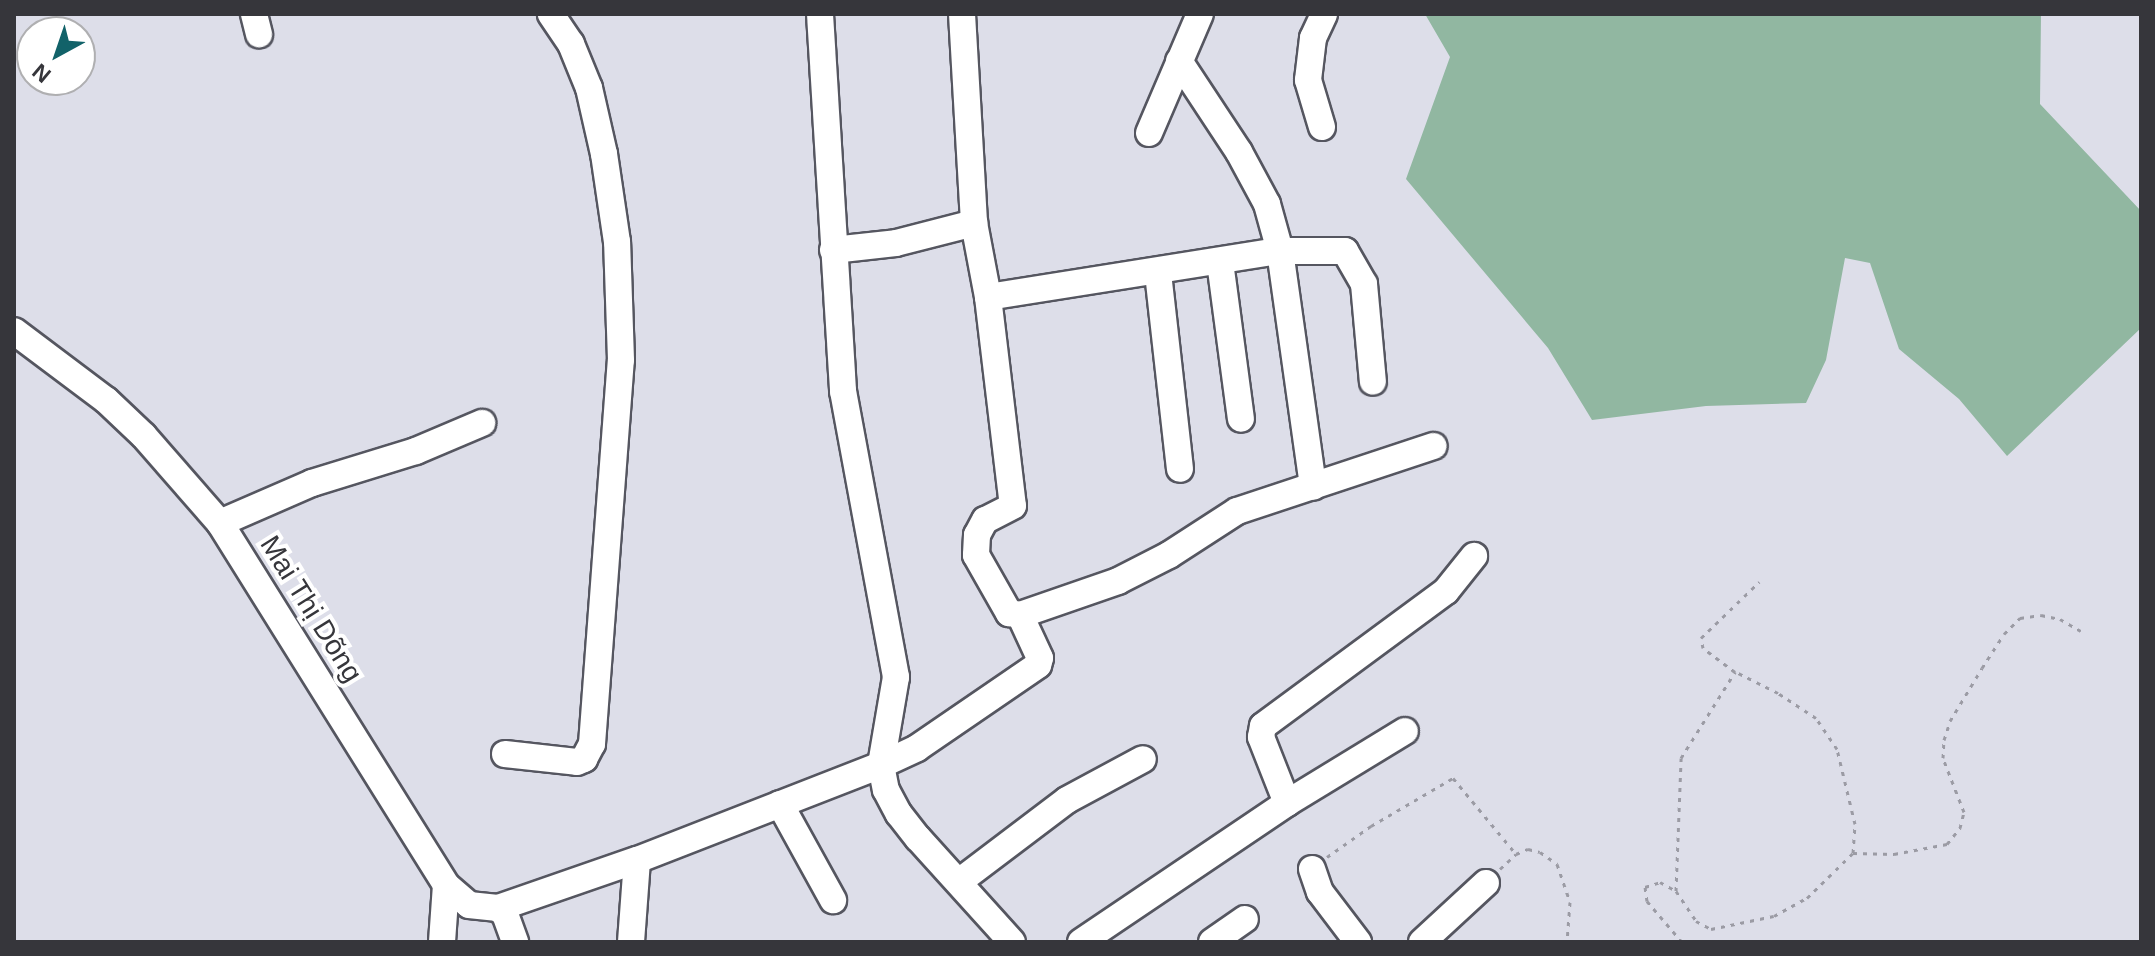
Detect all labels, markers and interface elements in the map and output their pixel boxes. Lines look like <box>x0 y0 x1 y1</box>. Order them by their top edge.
north arrow <box>16 16 96 96</box>
text: N <box>27 59 56 88</box>
street label: Mai Thị Dõng <box>253 529 369 689</box>

